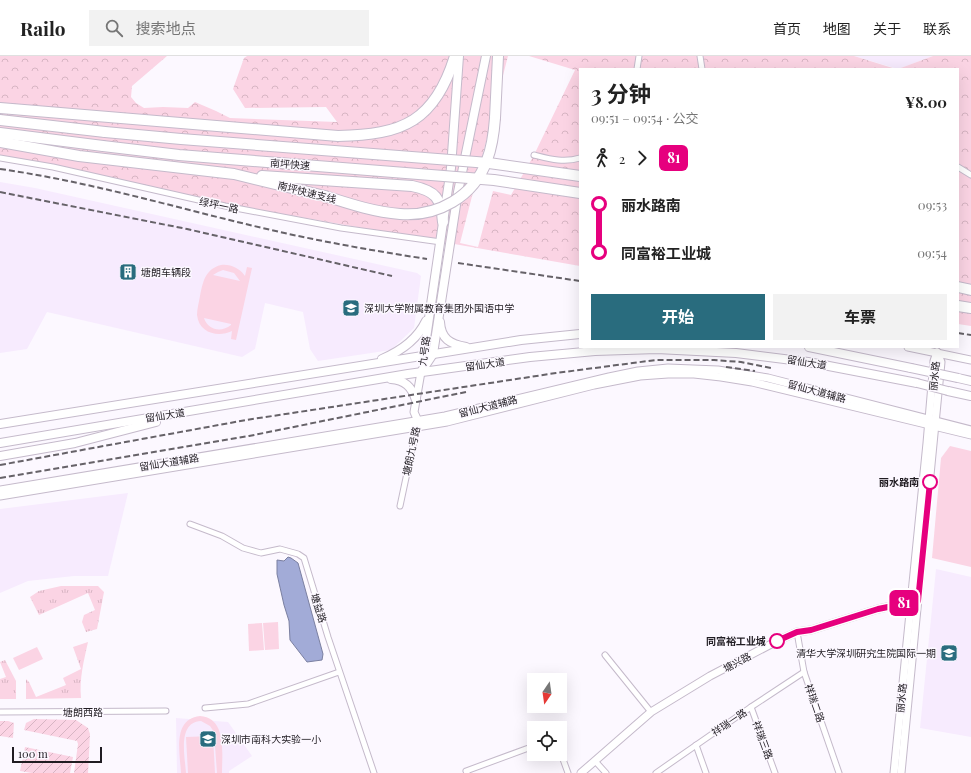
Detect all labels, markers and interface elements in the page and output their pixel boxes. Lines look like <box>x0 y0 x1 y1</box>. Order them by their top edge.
search box <box>89 10 369 46</box>
text: Railo <box>20 15 65 41</box>
icon: search <box>103 17 125 39</box>
text: 搜索地点 <box>135 18 195 38</box>
text: 首页 <box>773 19 801 38</box>
text: 地图 <box>823 19 851 38</box>
text: 关于 <box>873 19 901 38</box>
text: 联系 <box>923 19 951 38</box>
text: 3 分钟 <box>591 78 651 108</box>
text: ¥8.00 <box>905 92 947 112</box>
text: 09:51 – 09:54 · 公交 <box>591 109 699 126</box>
icon: walk <box>591 147 613 169</box>
icon: forward <box>631 147 653 169</box>
text: 81 <box>667 148 680 167</box>
text: 2 <box>619 150 625 167</box>
street label: 南坪快速 <box>270 156 310 172</box>
street label: 南坪快速支线 <box>276 178 338 206</box>
street label: 绿坪一路 <box>198 194 240 216</box>
text: 丽水路南 <box>621 195 681 215</box>
text: 09:53 <box>918 196 947 213</box>
text: 同富裕工业城 <box>621 243 711 263</box>
text: 09:54 <box>917 244 947 261</box>
building icon: 塘朗车辆段 <box>118 262 138 282</box>
place label: 塘朗车辆段 <box>141 265 191 279</box>
button: 开始 <box>591 294 765 340</box>
button: 车票 <box>773 294 947 340</box>
school or university icon: 深圳大学附属教育集团外国语中学 <box>341 298 361 318</box>
place label: 深圳大学附属教育集团外国语中学 <box>364 301 514 315</box>
street label: 九号路 <box>415 335 433 367</box>
street label: 留仙大道 <box>786 352 828 372</box>
street label: 留仙大道 <box>464 354 506 374</box>
street label: 丽水路 <box>925 360 943 392</box>
street label: 留仙大道辅路 <box>786 376 848 406</box>
street label: 留仙大道辅路 <box>457 392 519 420</box>
street label: 留仙大道 <box>144 405 186 425</box>
street label: 塘朗九号路 <box>399 425 423 477</box>
street label: 留仙大道辅路 <box>138 450 200 474</box>
marker: 丽水路南 <box>922 474 938 490</box>
place label: 丽水路南 <box>879 475 919 489</box>
line badge: 81 <box>886 590 922 616</box>
street label: 塘益路 <box>308 592 330 624</box>
text: 81 <box>897 593 911 612</box>
marker: 同富裕工业城 <box>769 633 785 649</box>
place label: 同富裕工业城 <box>706 634 766 648</box>
school or university icon: 清华大学深圳研究生院国际一期 <box>939 643 959 663</box>
place label: 清华大学深圳研究生院国际一期 <box>796 646 936 660</box>
street label: 塘兴路 <box>720 649 754 675</box>
north arrow <box>527 673 567 713</box>
map controls <box>527 673 567 761</box>
street label: 祥瑞二路 <box>802 682 828 724</box>
street label: 丽水路 <box>892 682 910 714</box>
street label: 塘朗西路 <box>63 705 103 719</box>
street label: 祥瑞一路 <box>709 705 749 739</box>
street label: 祥瑞三路 <box>750 719 776 761</box>
button: locate <box>527 721 567 761</box>
school or university icon: 深圳市南科大实验一小 <box>198 729 218 749</box>
place label: 深圳市南科大实验一小 <box>221 732 321 746</box>
scale bar <box>12 745 102 764</box>
text: 100 m <box>18 746 48 761</box>

